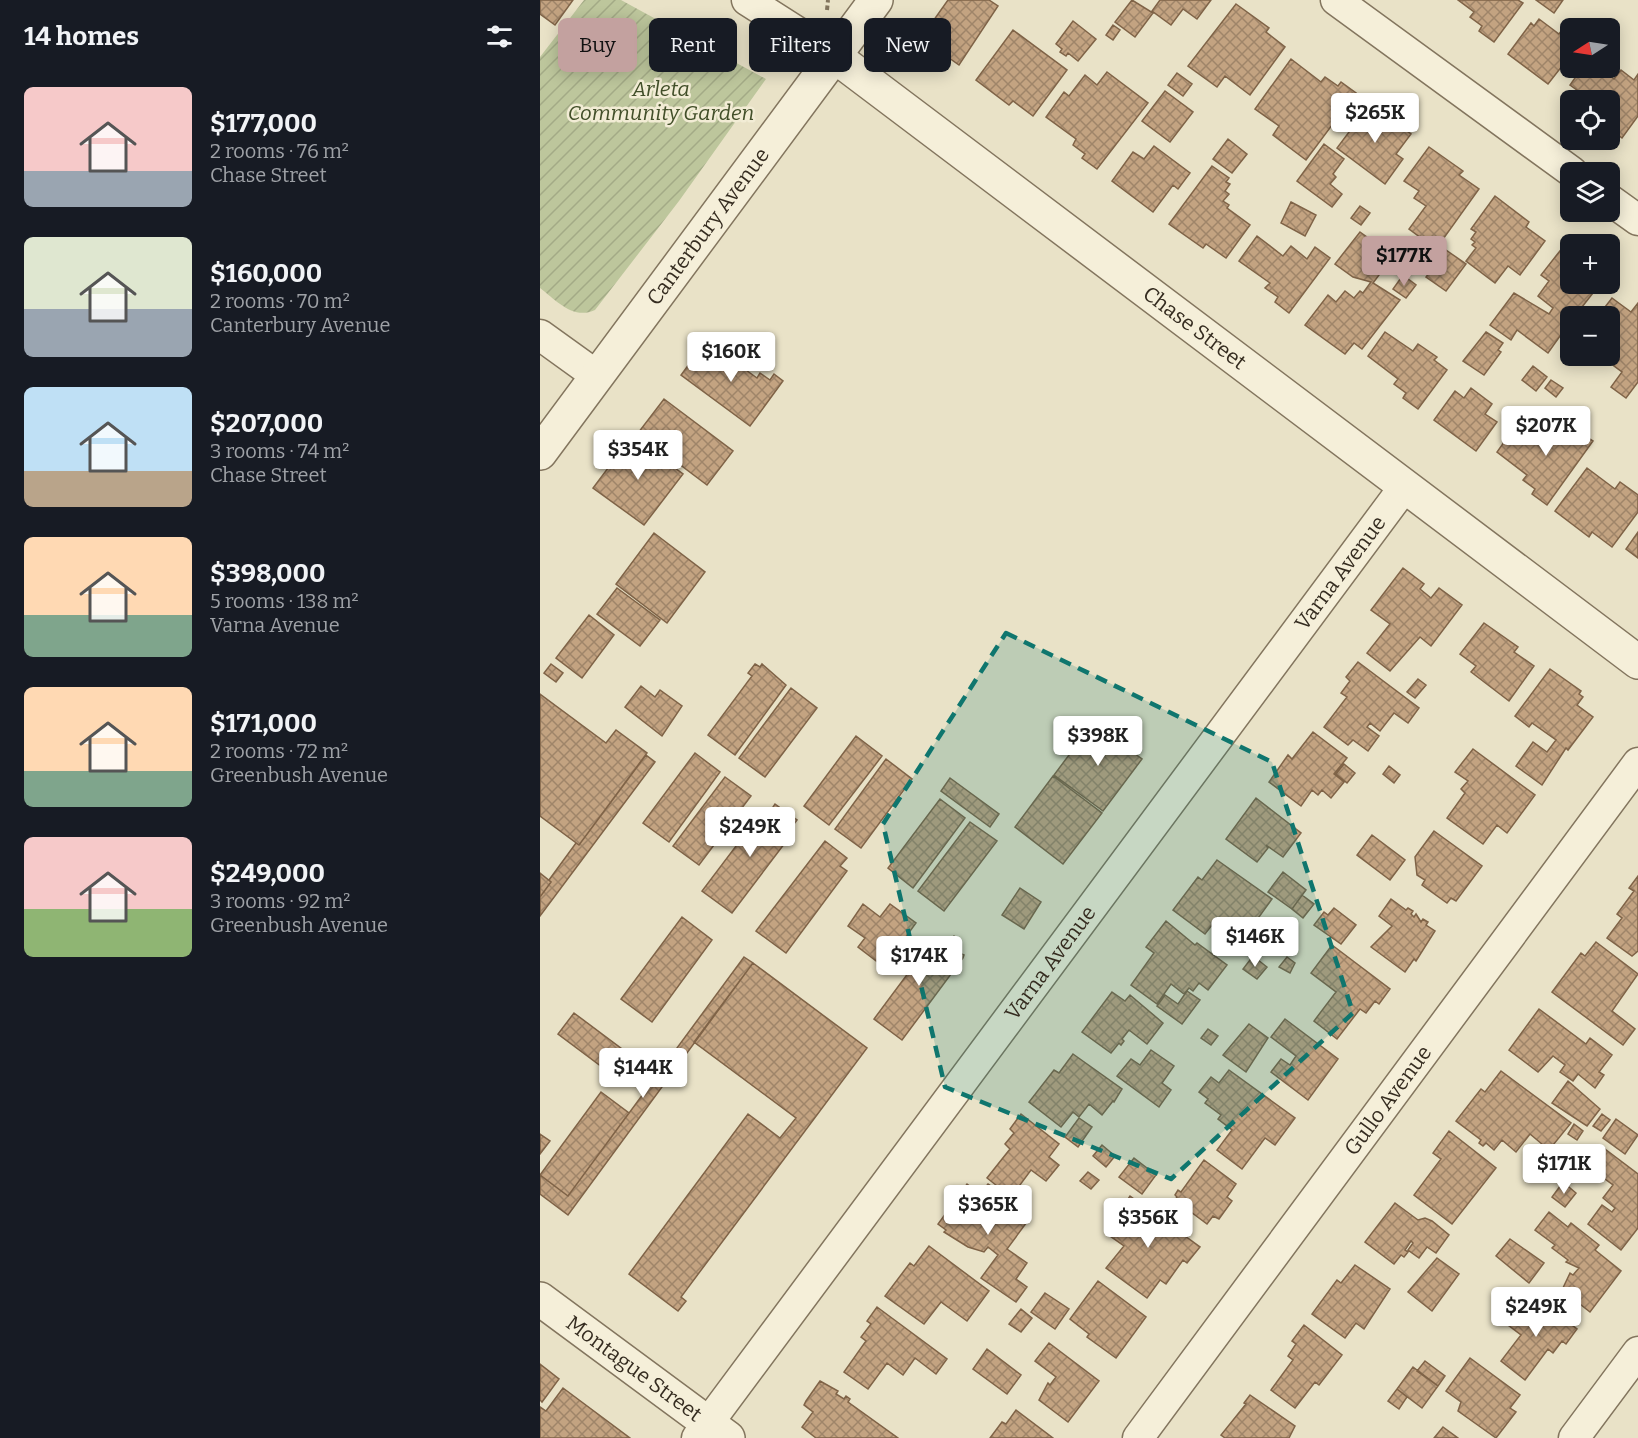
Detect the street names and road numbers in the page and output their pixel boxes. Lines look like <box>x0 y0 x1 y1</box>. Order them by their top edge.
street label: Canterbury Avenue <box>641 143 775 310</box>
street label: Chase Street <box>1138 280 1252 375</box>
street label: Varna Avenue <box>1289 511 1391 635</box>
street label: Varna Avenue <box>999 901 1101 1025</box>
street label: Gullo Avenue <box>1339 1040 1437 1161</box>
street label: Montague Street <box>561 1310 707 1428</box>

